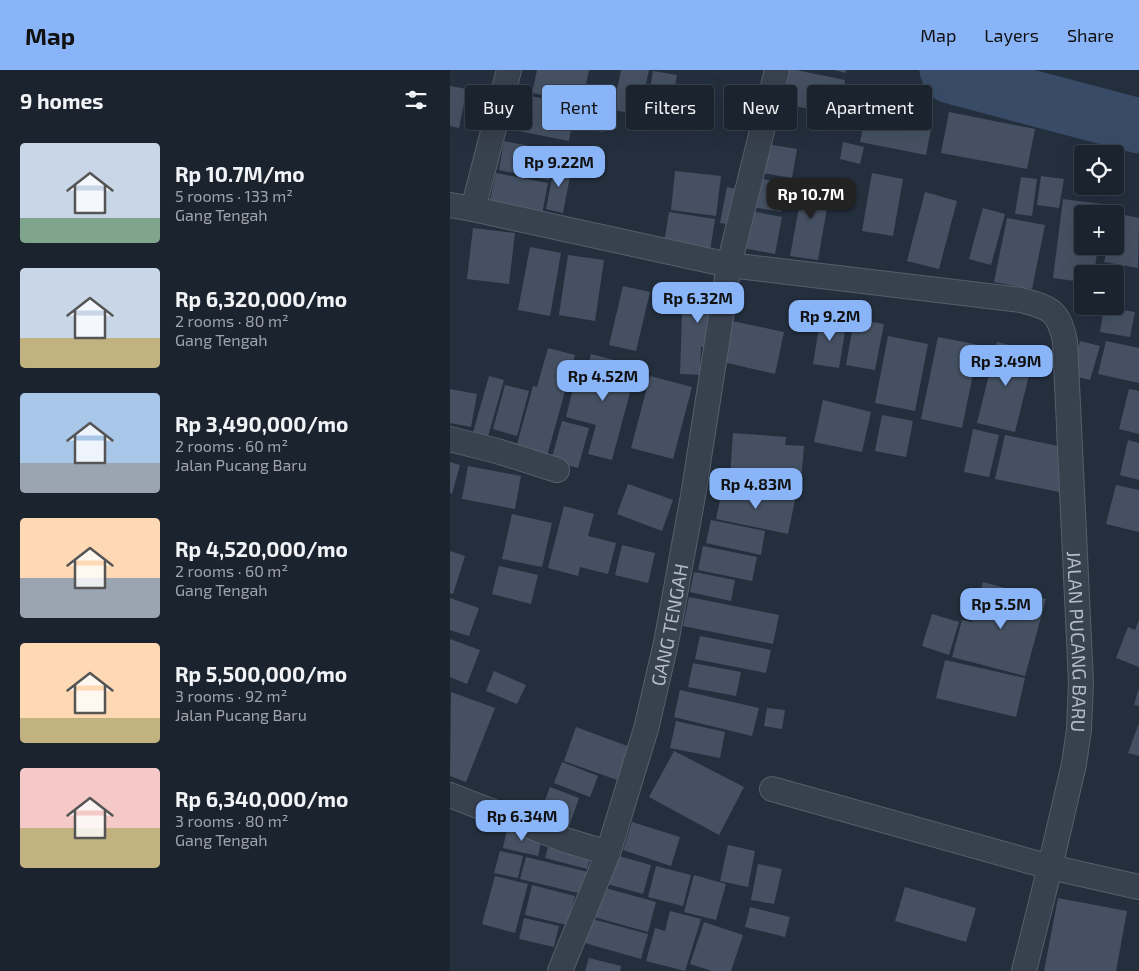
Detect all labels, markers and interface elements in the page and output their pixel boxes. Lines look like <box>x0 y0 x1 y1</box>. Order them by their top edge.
text: Map <box>25 21 75 50</box>
text: Map <box>920 24 956 46</box>
text: Layers <box>984 24 1039 46</box>
text: Share <box>1067 24 1114 46</box>
chip: Buy <box>465 85 532 130</box>
chip: Rent <box>542 85 616 130</box>
chip: Filters <box>626 85 714 130</box>
chip: New <box>724 85 797 130</box>
chip: Apartment <box>807 85 932 130</box>
icon: filters <box>402 86 430 114</box>
text: 9 homes <box>20 88 103 113</box>
map controls <box>1074 145 1124 315</box>
button: locate <box>1074 145 1124 195</box>
pin: Rp 9.22M <box>507 146 611 188</box>
text: Rp 9.22M <box>524 152 594 171</box>
text: Rp 10.7M/mo <box>175 161 305 186</box>
icon: home <box>60 163 120 223</box>
pin: Rp 10.7M <box>759 178 863 220</box>
text: Rp 10.7M <box>778 184 844 203</box>
text: 5 rooms · 133 m² <box>175 186 293 205</box>
text: Gang Tengah <box>175 205 268 224</box>
button: + <box>1074 205 1124 255</box>
button: − <box>1074 265 1124 315</box>
pin: Rp 6.32M <box>646 282 750 324</box>
text: Rp 6,320,000/mo <box>175 286 347 311</box>
icon: home <box>60 288 120 348</box>
text: Rp 6.32M <box>663 288 733 307</box>
pin: Rp 9.2M <box>784 300 876 342</box>
text: Rp 9.2M <box>800 306 860 325</box>
text: 2 rooms · 80 m² <box>175 311 289 330</box>
text: Gang Tengah <box>175 330 268 349</box>
pin: Rp 3.49M <box>954 344 1058 387</box>
text: Rp 3.49M <box>971 351 1041 370</box>
pin: Rp 4.52M <box>551 360 655 402</box>
text: Rp 4.52M <box>568 366 638 385</box>
text: Rp 3,490,000/mo <box>175 411 348 436</box>
icon: home <box>60 413 120 473</box>
text: 2 rooms · 60 m² <box>175 436 288 455</box>
text: Jalan Pucang Baru <box>175 455 307 474</box>
pin: Rp 4.83M <box>704 468 808 510</box>
text: Rp 4.83M <box>720 474 792 493</box>
text: Rp 4,520,000/mo <box>175 536 348 561</box>
icon: home <box>60 538 120 598</box>
street label: JALAN PUCANG BARU <box>1063 550 1093 733</box>
text: 2 rooms · 60 m² <box>175 561 288 580</box>
street label: GANG TENGAH <box>645 561 692 688</box>
text: Gang Tengah <box>175 580 268 599</box>
pin: Rp 5.5M <box>955 588 1047 630</box>
text: Rp 5.5M <box>971 594 1031 613</box>
text: Rp 5,500,000/mo <box>175 661 347 686</box>
icon: home <box>60 663 120 723</box>
text: 3 rooms · 92 m² <box>175 686 287 705</box>
text: Jalan Pucang Baru <box>175 705 307 724</box>
text: Rp 6,340,000/mo <box>175 786 348 811</box>
icon: home <box>60 788 120 848</box>
pin: Rp 6.34M <box>470 800 574 842</box>
text: Rp 6.34M <box>487 806 557 825</box>
text: 3 rooms · 80 m² <box>175 811 288 830</box>
text: Gang Tengah <box>175 830 268 849</box>

